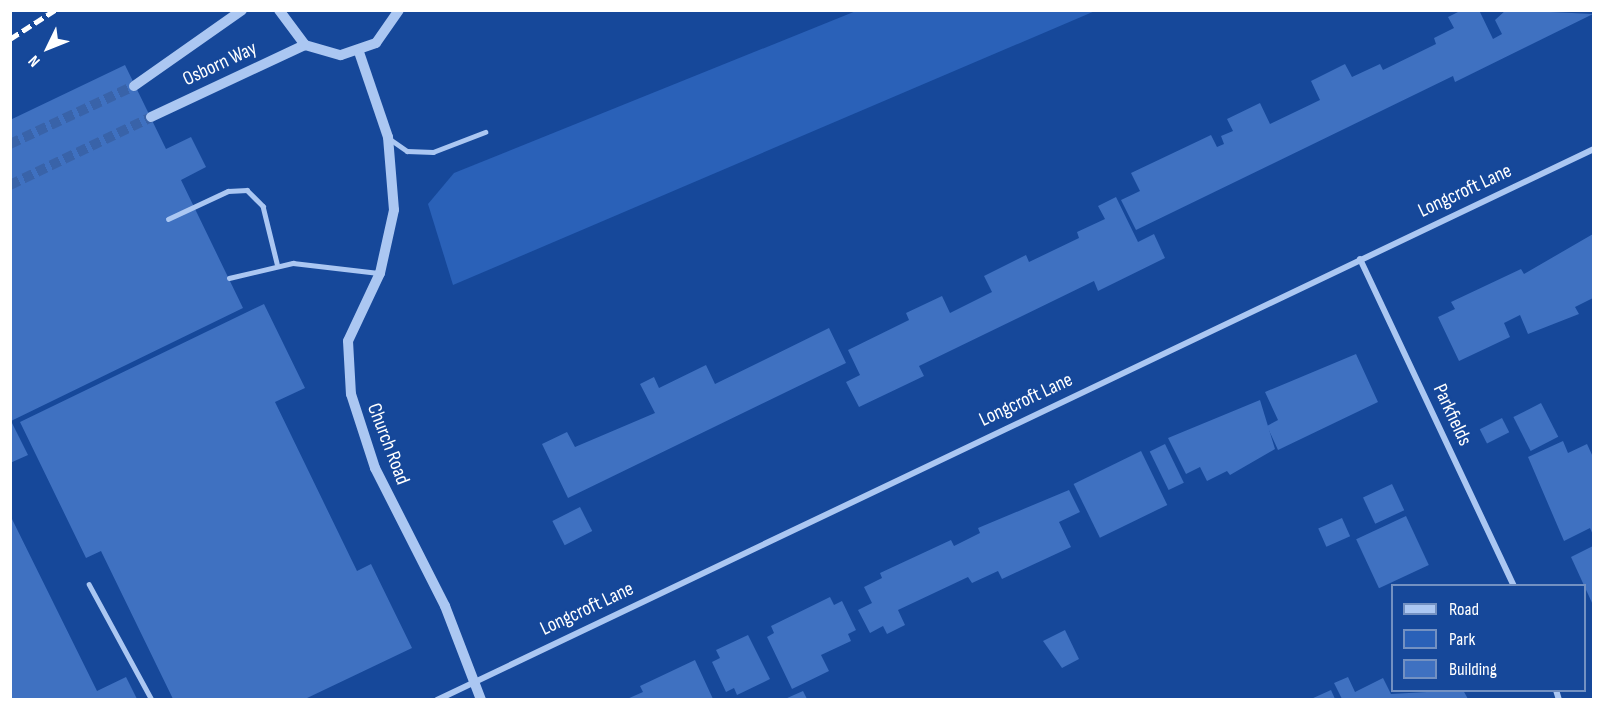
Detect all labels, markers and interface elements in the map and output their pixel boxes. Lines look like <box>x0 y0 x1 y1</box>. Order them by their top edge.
north arrow <box>18 18 78 78</box>
street label: Osborn Way <box>179 36 261 92</box>
text: N <box>25 51 44 70</box>
street label: Longcroft Lane <box>1415 159 1515 223</box>
street label: Longcroft Lane <box>976 368 1076 432</box>
street label: Parkfields <box>1427 380 1477 450</box>
street label: Church Road <box>362 400 414 488</box>
street label: Longcroft Lane <box>537 577 637 641</box>
legend <box>1391 584 1586 692</box>
text: Road <box>1449 599 1479 620</box>
text: Park <box>1449 629 1475 650</box>
text: Building <box>1449 659 1497 680</box>

